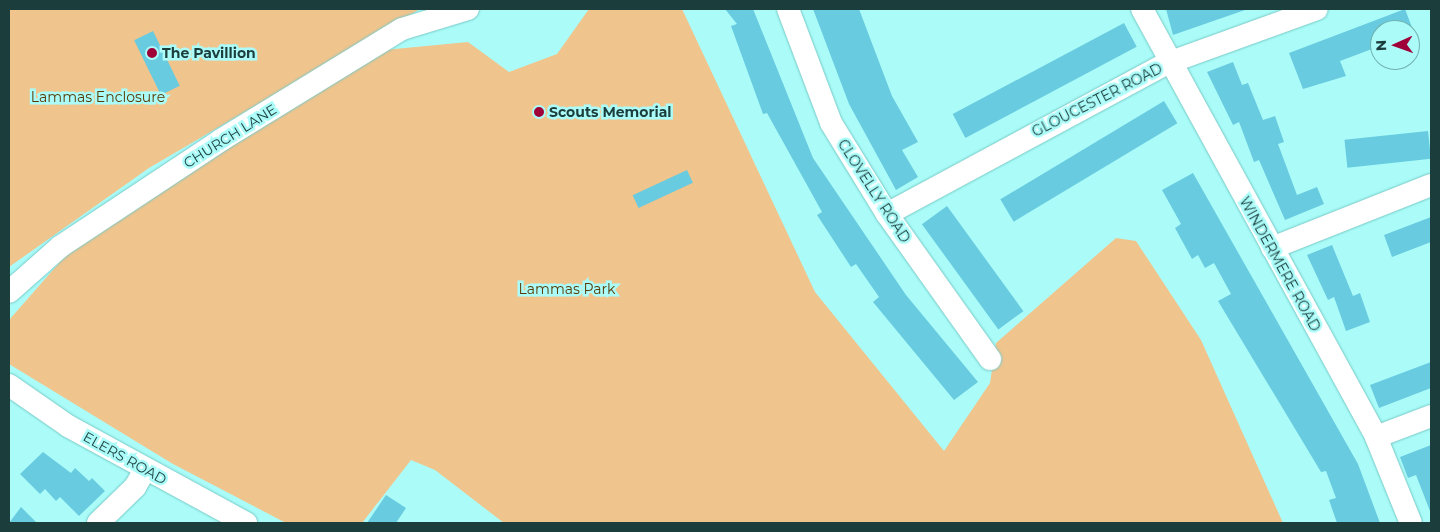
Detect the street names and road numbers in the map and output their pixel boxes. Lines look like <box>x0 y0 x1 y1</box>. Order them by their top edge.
street label: GLOUCESTER ROAD <box>1029 60 1165 140</box>
street label: CHURCH LANE <box>180 101 280 171</box>
street label: CLOVELLY ROAD <box>834 136 914 246</box>
street label: WINDERMERE ROAD <box>1236 194 1324 334</box>
street label: ELERS ROAD <box>80 428 170 488</box>

